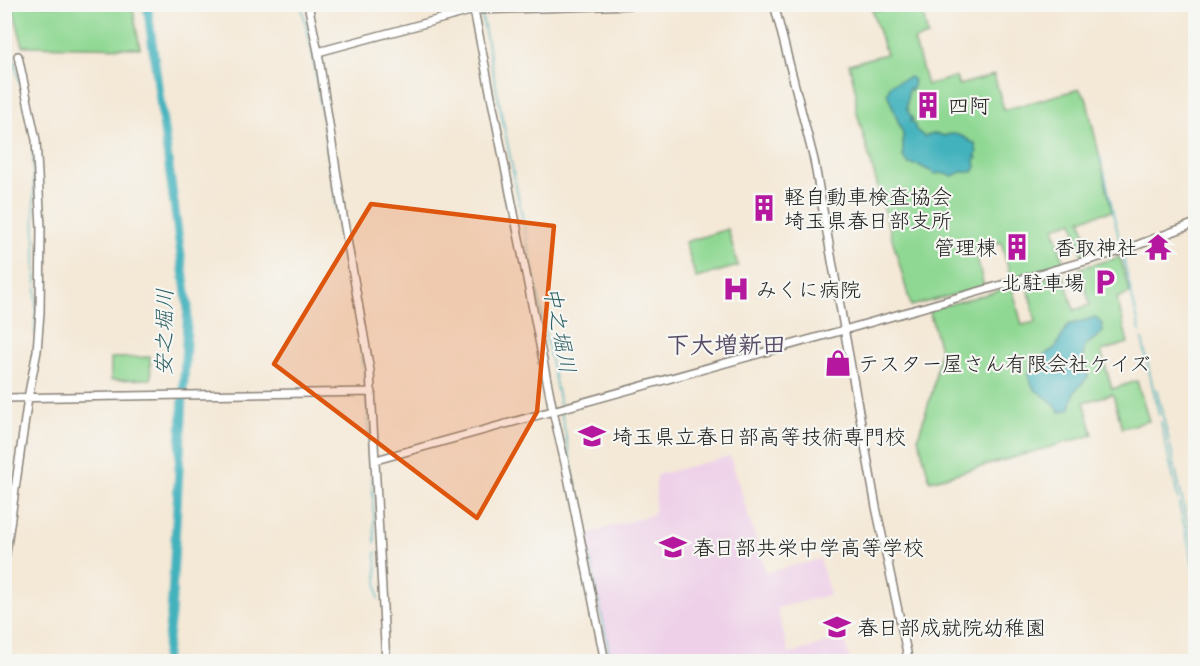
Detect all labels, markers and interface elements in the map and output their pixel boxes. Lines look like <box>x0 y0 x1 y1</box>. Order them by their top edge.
building icon: 四阿 <box>913 90 943 120</box>
place label: 四阿 <box>948 93 990 118</box>
place label: 軽自動車検査協会 埼玉県春日部支所 <box>784 184 952 233</box>
building icon: 軽自動車検査協会 埼玉県春日部支所 <box>749 193 779 223</box>
building icon: 管理棟 <box>1002 232 1032 262</box>
temple icon: 香取神社 <box>1143 232 1173 262</box>
place label: 管理棟 <box>934 235 997 260</box>
place label: 香取神社 <box>1054 235 1138 260</box>
parking icon: 北駐車場 <box>1090 267 1120 297</box>
place label: 北駐車場 <box>1001 270 1085 295</box>
hospital icon: みくに病院 <box>721 274 751 304</box>
place label: みくに病院 <box>756 277 861 302</box>
water label: 中之堀川 <box>538 284 582 376</box>
water label: 安之堀川 <box>150 288 178 376</box>
district label: 下大増新田 <box>666 330 786 359</box>
shop icon: テスター屋さん有限会社ケイズ <box>823 348 853 378</box>
place label: テスター屋さん有限会社ケイズ <box>858 351 1150 376</box>
school or university icon: 埼玉県立春日部高等技術専門校 <box>577 421 607 451</box>
place label: 埼玉県立春日部高等技術専門校 <box>612 424 906 449</box>
school or university icon: 春日部共栄中学高等学校 <box>658 532 688 562</box>
place label: 春日部共栄中学高等学校 <box>693 535 924 560</box>
school or university icon: 春日部成就院幼稚園 <box>822 612 852 642</box>
place label: 春日部成就院幼稚園 <box>857 615 1046 640</box>

